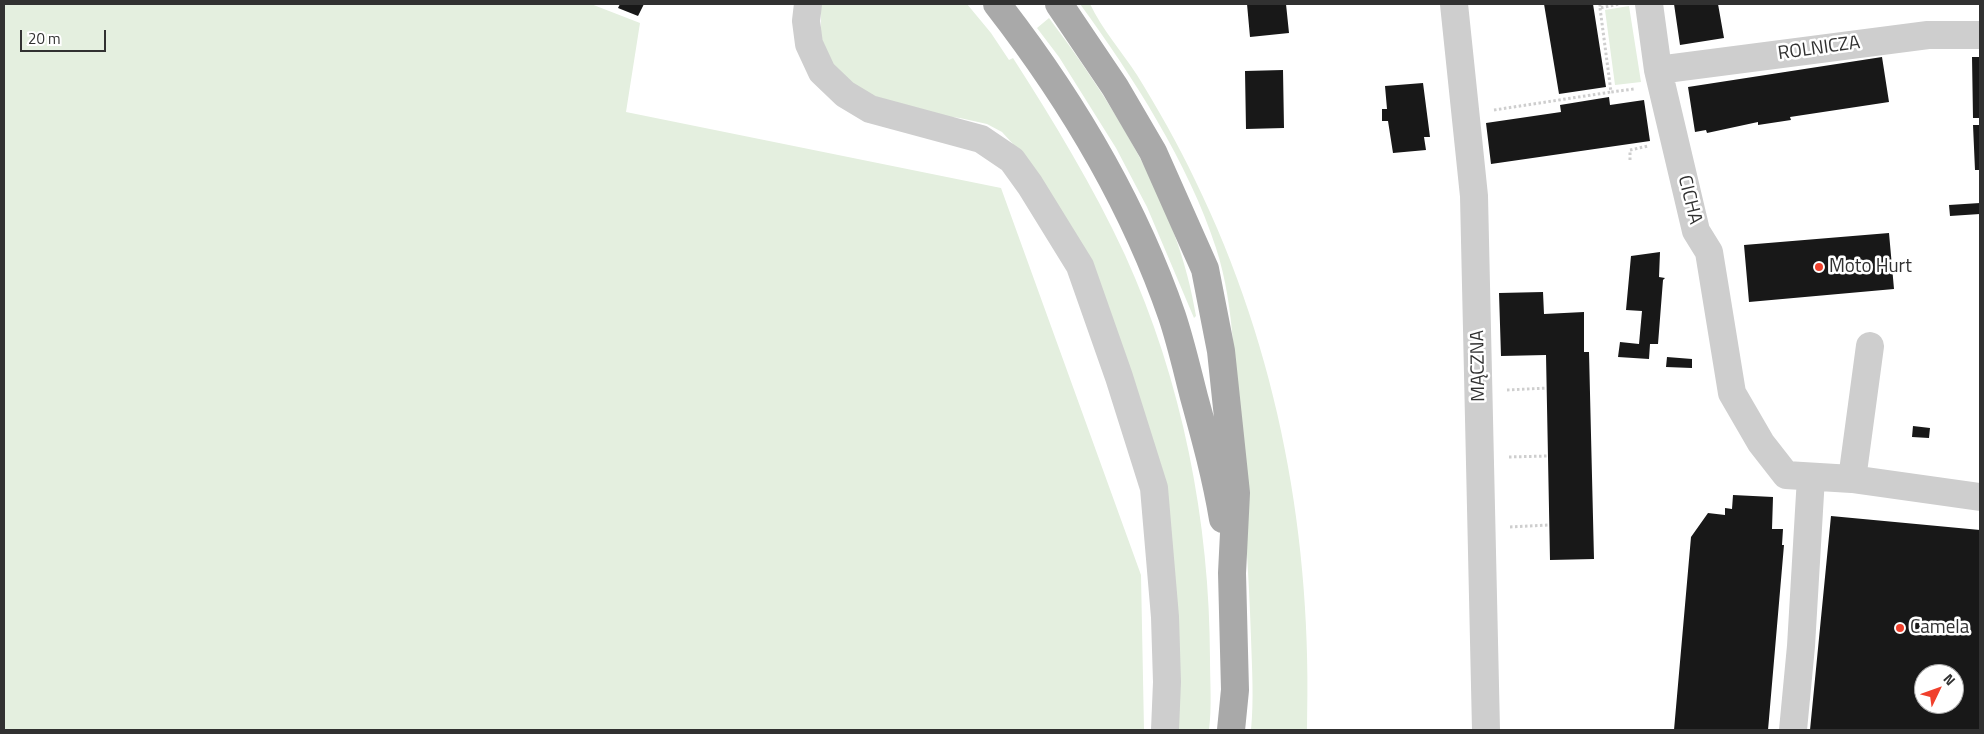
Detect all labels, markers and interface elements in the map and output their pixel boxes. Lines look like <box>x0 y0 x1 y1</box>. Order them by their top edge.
scale bar <box>22 20 109 52</box>
text: 20 m <box>28 27 61 50</box>
street label: ROLNICZA <box>1776 32 1862 66</box>
street label: CICHA <box>1672 173 1706 227</box>
place label: Moto Hurt <box>1829 256 1912 278</box>
marker: Moto Hurt <box>1813 261 1825 273</box>
street label: MĄCZNA <box>1467 330 1491 402</box>
place label: Camela <box>1910 617 1969 639</box>
marker: Camela <box>1894 622 1906 634</box>
north arrow <box>1914 664 1964 714</box>
text: N <box>1939 669 1961 690</box>

